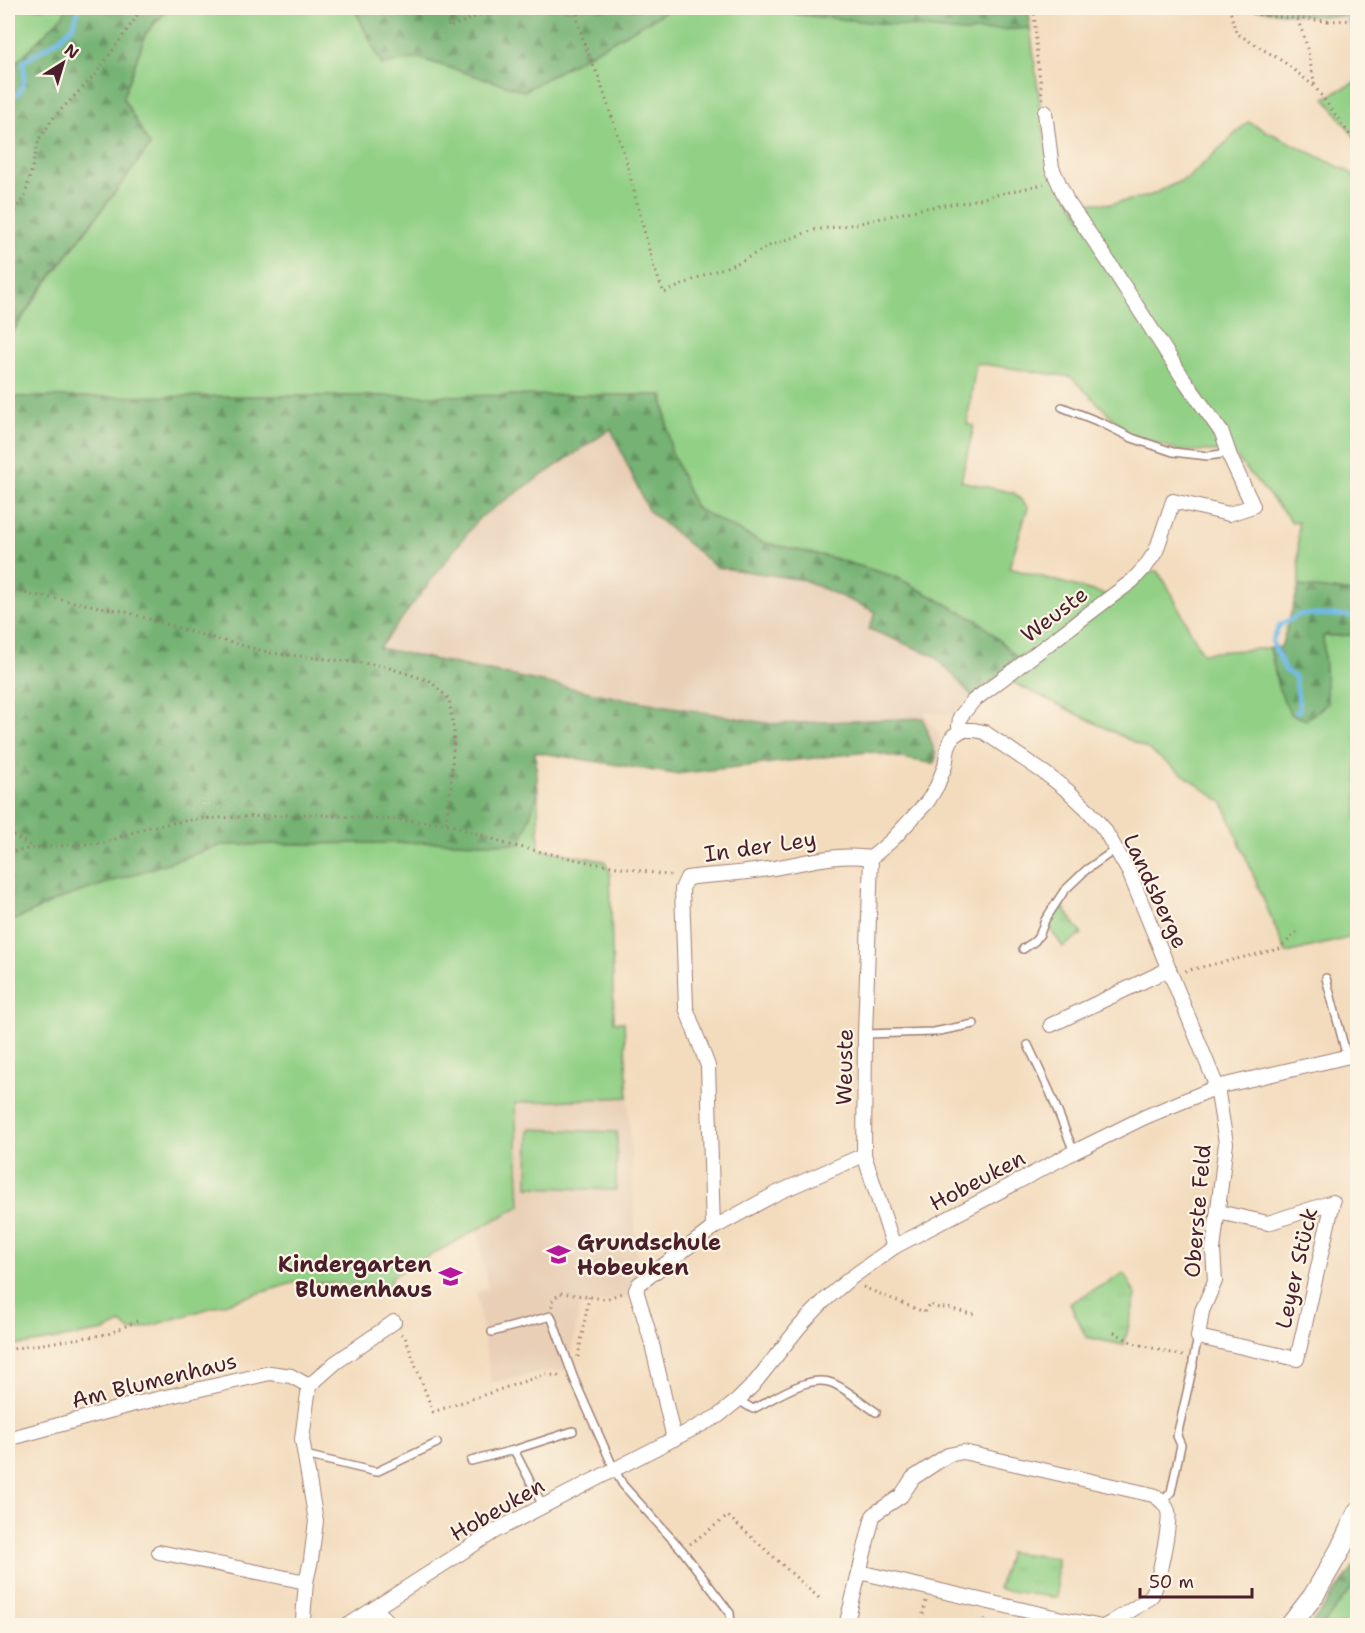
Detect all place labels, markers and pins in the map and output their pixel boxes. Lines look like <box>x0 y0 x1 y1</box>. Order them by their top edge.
place label: Grundschule Hobeuken <box>577 1228 721 1282</box>
school or university icon: Grundschule Hobeuken <box>546 1242 572 1268</box>
place label: Kindergarten Blumenhaus <box>278 1250 432 1304</box>
school or university icon: Kindergarten Blumenhaus <box>437 1264 463 1290</box>

